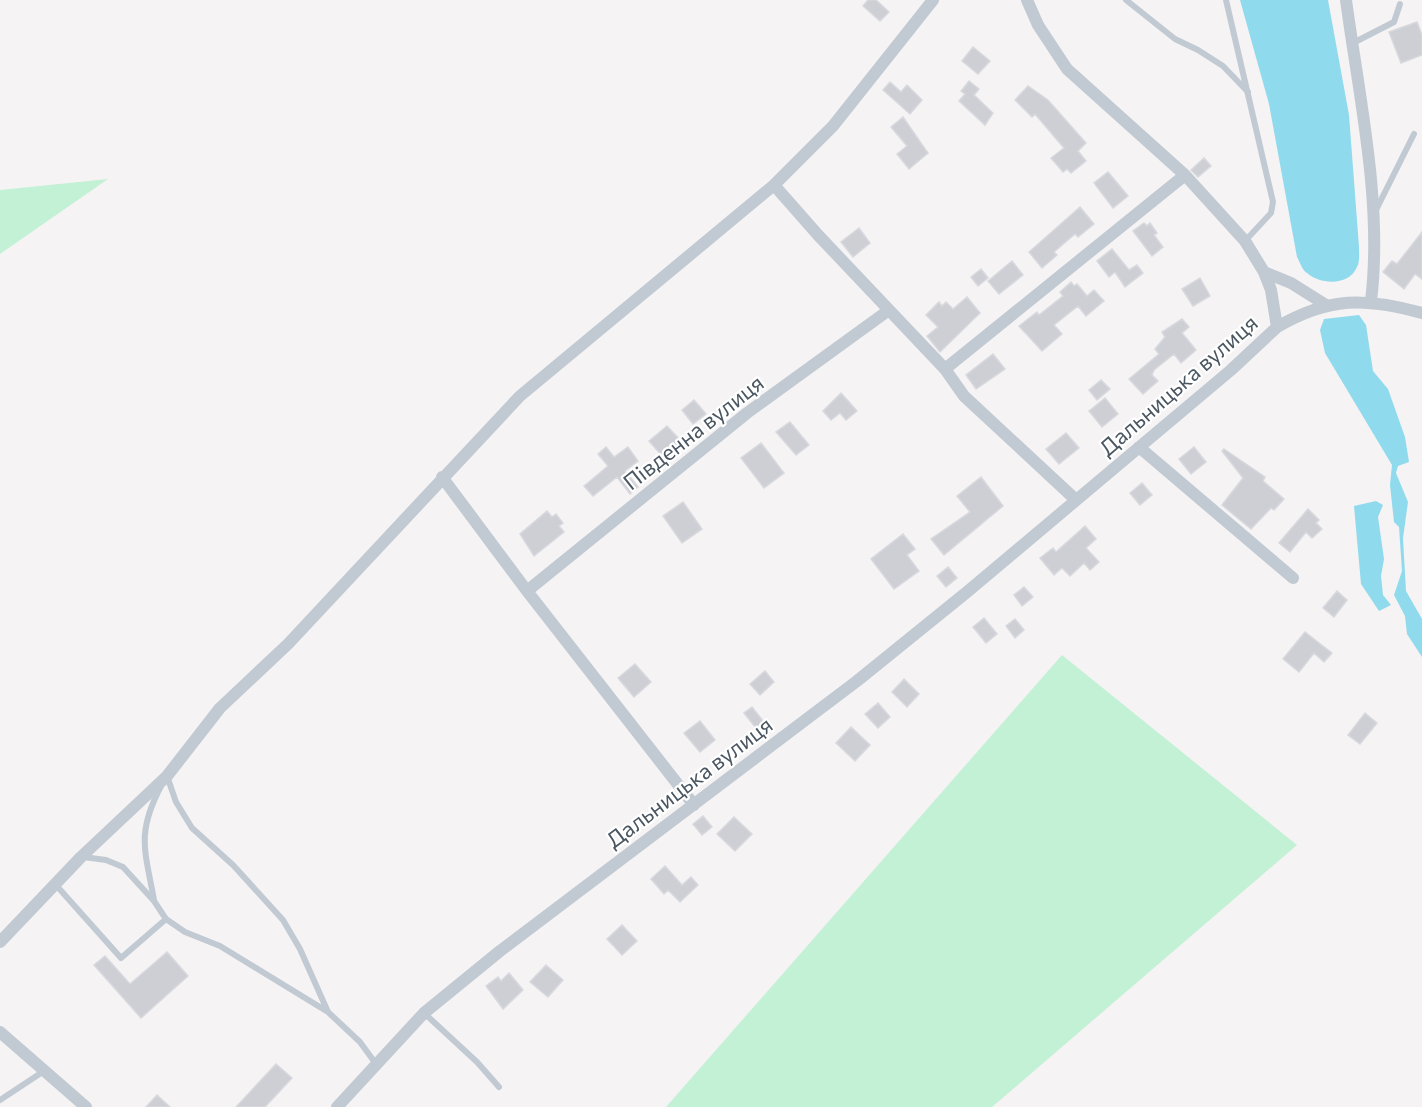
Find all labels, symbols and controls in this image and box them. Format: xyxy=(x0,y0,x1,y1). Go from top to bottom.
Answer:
street label: Дальницька вулиця xyxy=(1093,309,1263,461)
street label: Південна вулиця xyxy=(617,369,769,495)
street label: Дальницька вулиця xyxy=(601,711,777,853)

